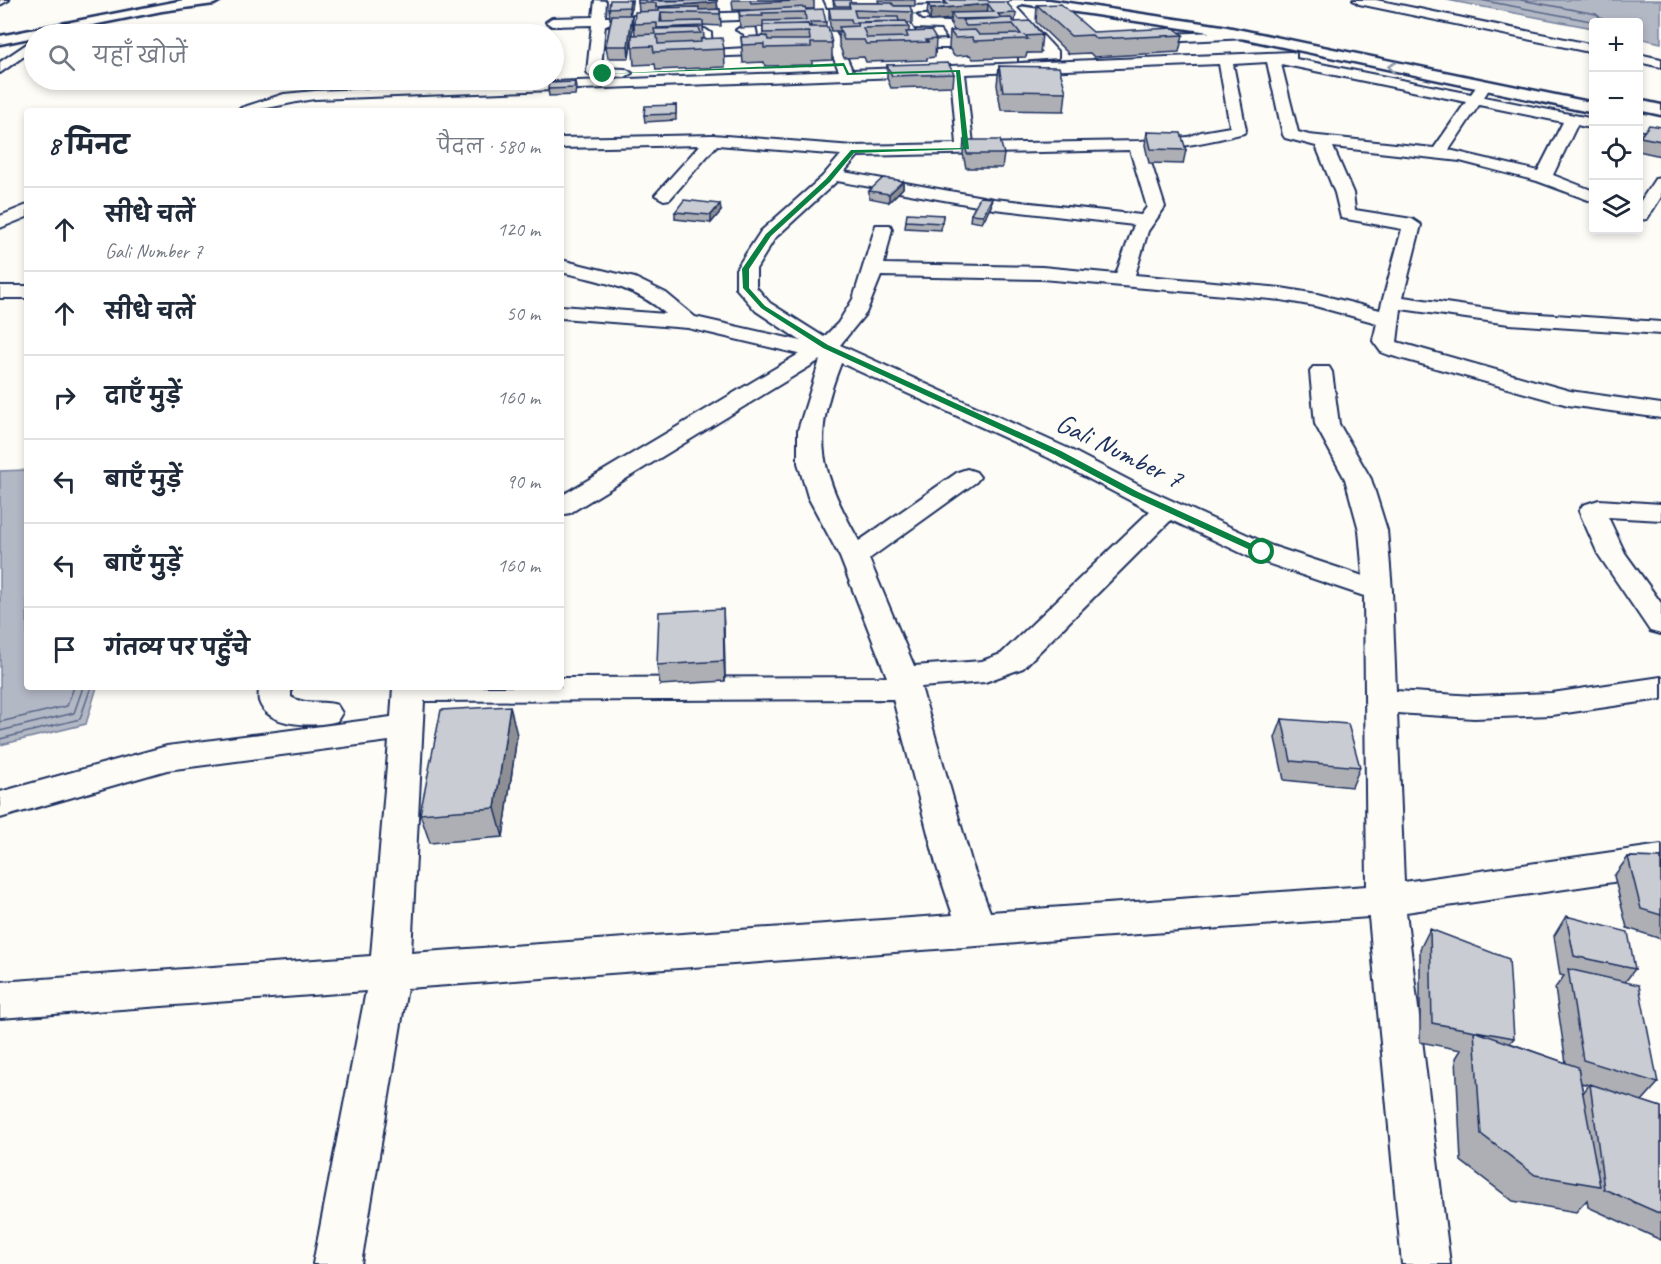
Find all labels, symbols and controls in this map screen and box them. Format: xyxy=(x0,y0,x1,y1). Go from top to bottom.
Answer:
map controls xyxy=(1589,18,1643,234)
button: + xyxy=(1589,18,1643,72)
search box xyxy=(24,24,564,90)
icon: search xyxy=(45,41,78,74)
text: यहाँ खोजें xyxy=(93,42,187,70)
route end xyxy=(589,60,615,86)
one-way arrow xyxy=(1387,62,1397,75)
button: − xyxy=(1589,72,1643,126)
button: locate xyxy=(1589,126,1643,180)
text: 8 मिनट xyxy=(48,129,129,162)
text: पैदल · 580 m xyxy=(437,134,540,159)
button: layers xyxy=(1589,180,1643,234)
text: सीधे चलें xyxy=(105,201,195,229)
icon: ahead xyxy=(48,213,81,246)
text: 120 m xyxy=(497,217,540,242)
text: Gali Number 7 xyxy=(105,239,203,264)
icon: ahead xyxy=(48,297,81,330)
text: सीधे चलें xyxy=(105,298,195,326)
text: 50 m xyxy=(506,301,540,326)
icon: right xyxy=(48,381,81,414)
text: दाएँ मुड़ें xyxy=(105,382,181,410)
text: 160 m xyxy=(497,385,540,410)
street label: Gali Number 7 xyxy=(1051,405,1190,497)
icon: left xyxy=(48,465,81,498)
text: बाएँ मुड़ें xyxy=(105,466,182,494)
text: 90 m xyxy=(506,469,540,494)
route start xyxy=(1248,538,1274,564)
icon: left xyxy=(48,549,81,582)
text: बाएँ मुड़ें xyxy=(105,550,182,578)
text: 160 m xyxy=(497,553,540,578)
icon: arrive xyxy=(48,633,81,666)
text: गंतव्य पर पहुँचे xyxy=(105,634,249,662)

